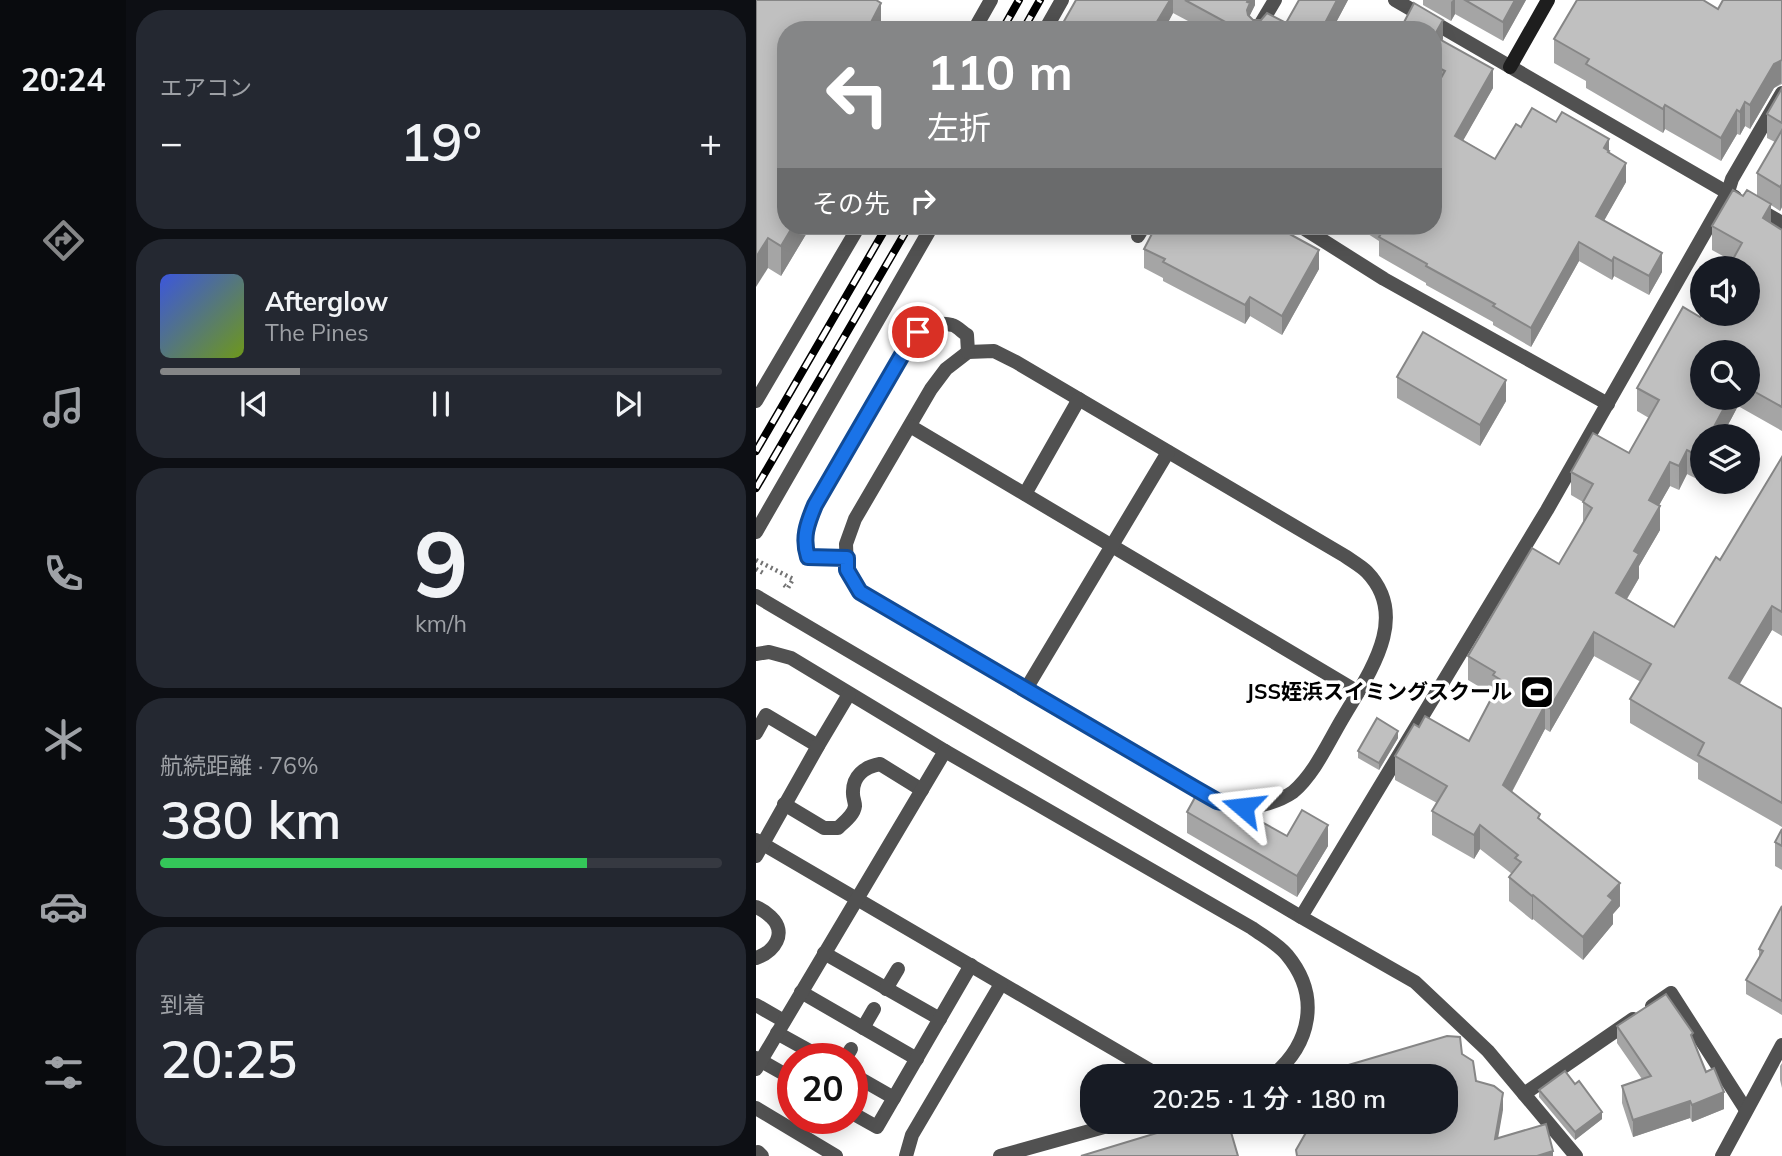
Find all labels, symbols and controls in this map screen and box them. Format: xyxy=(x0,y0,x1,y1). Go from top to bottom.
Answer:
text: 110 m xyxy=(927,41,1073,102)
icon: left xyxy=(812,49,903,140)
text: 20:24 xyxy=(21,59,105,99)
text: エアコン xyxy=(160,73,252,102)
text: 左折 xyxy=(927,107,991,147)
text: 19° xyxy=(400,109,482,174)
text: − xyxy=(160,118,183,166)
text: + xyxy=(699,118,722,166)
icon: right xyxy=(904,182,942,220)
text: その先 xyxy=(812,187,890,220)
icon: directions xyxy=(39,216,88,265)
map controls xyxy=(1690,256,1760,494)
button: sound xyxy=(1690,256,1760,326)
text: Afterglow xyxy=(265,285,388,318)
pin xyxy=(888,302,948,362)
icon: arrive xyxy=(899,313,937,351)
text: The Pines xyxy=(265,318,369,347)
button: search xyxy=(1690,340,1760,410)
icon: music xyxy=(39,383,88,432)
icon: previous xyxy=(235,385,273,423)
icon: pause xyxy=(422,385,460,423)
icon: next xyxy=(609,385,647,423)
button: layers xyxy=(1690,424,1760,494)
text: 9 xyxy=(414,506,468,620)
icon: phone xyxy=(39,549,88,598)
text: km/h xyxy=(415,609,467,638)
sports icon: JSS姪浜スイミングスクール xyxy=(1518,673,1556,711)
place label: JSS姪浜スイミングスクール xyxy=(1246,678,1512,704)
icon: climate xyxy=(39,715,88,764)
text: 航続距離 · 76% xyxy=(160,751,318,780)
position arrow xyxy=(1206,770,1280,844)
text: 380 km xyxy=(160,787,341,852)
icon: car xyxy=(39,882,88,931)
text: 到着 xyxy=(160,990,206,1019)
text: 20:25 xyxy=(160,1026,297,1091)
speed limit sign: 20 xyxy=(777,1043,868,1134)
icon: filters xyxy=(39,1048,88,1097)
text: 20:25 · 1 分 · 180 m xyxy=(1152,1082,1386,1115)

